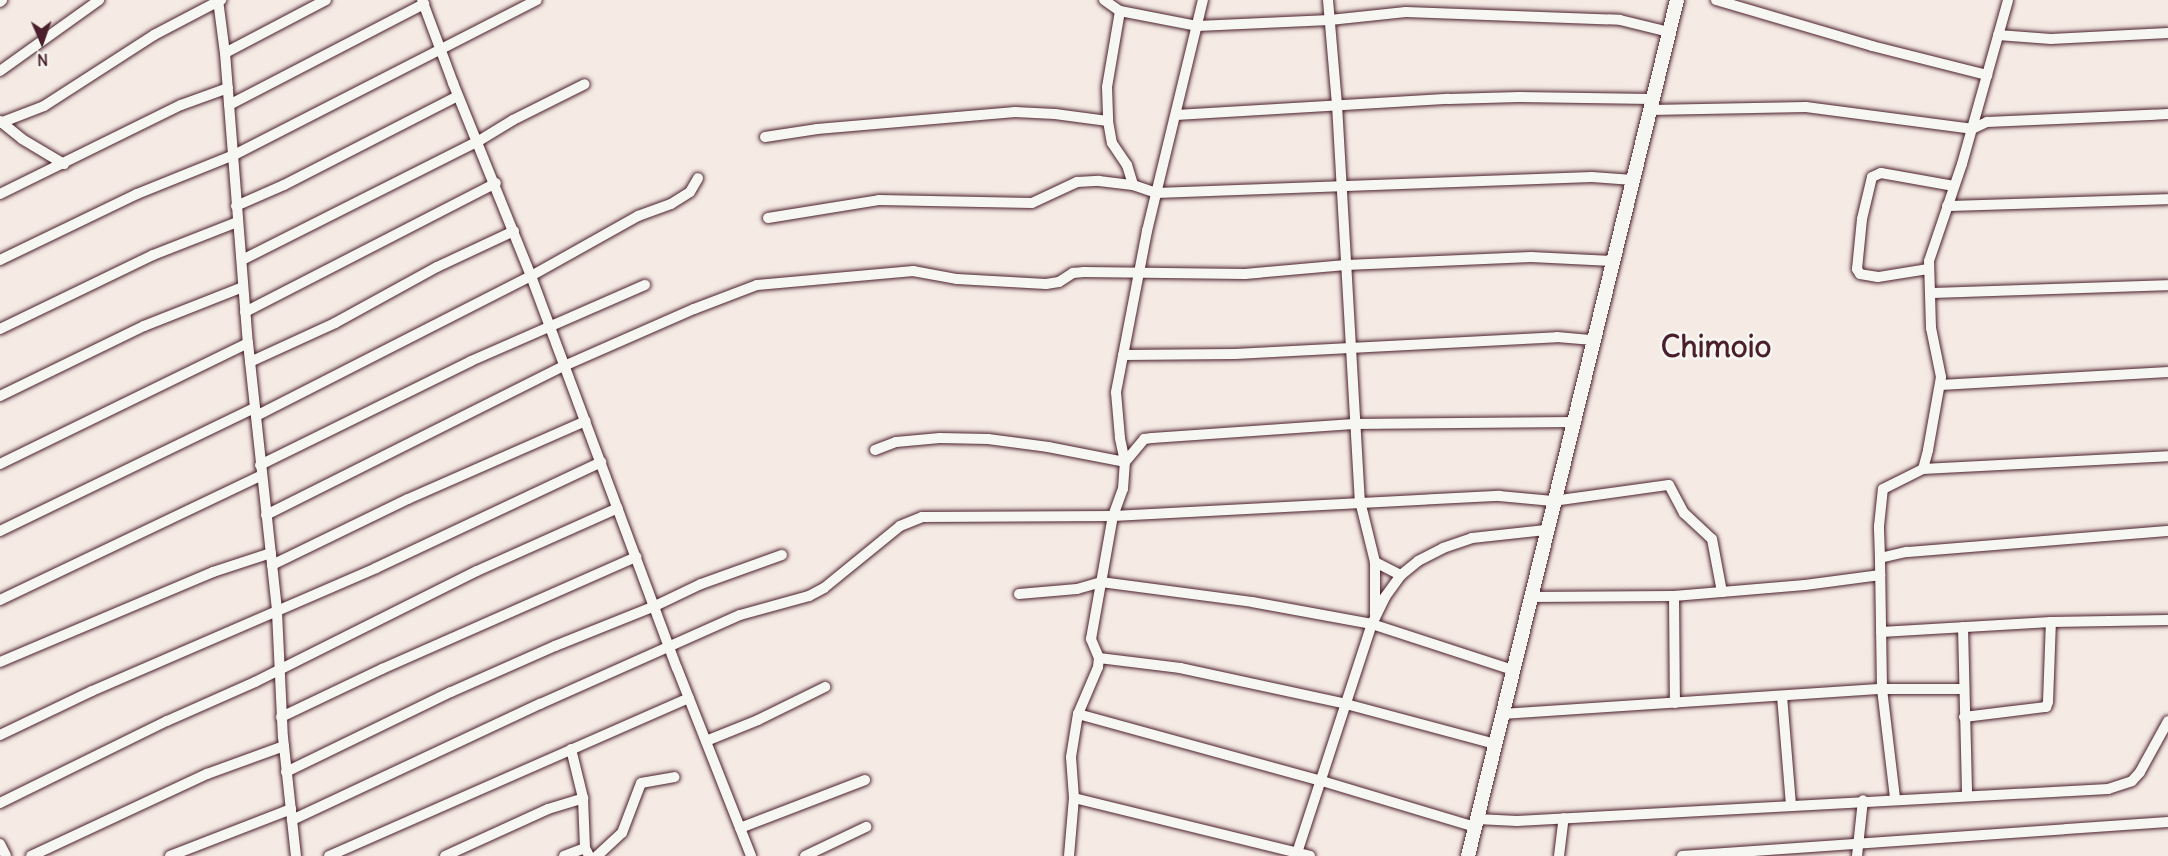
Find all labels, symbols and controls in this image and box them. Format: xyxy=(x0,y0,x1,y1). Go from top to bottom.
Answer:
north arrow xyxy=(12,12,72,72)
text: N xyxy=(37,50,49,70)
district label: Chimoio xyxy=(1661,328,1771,364)

